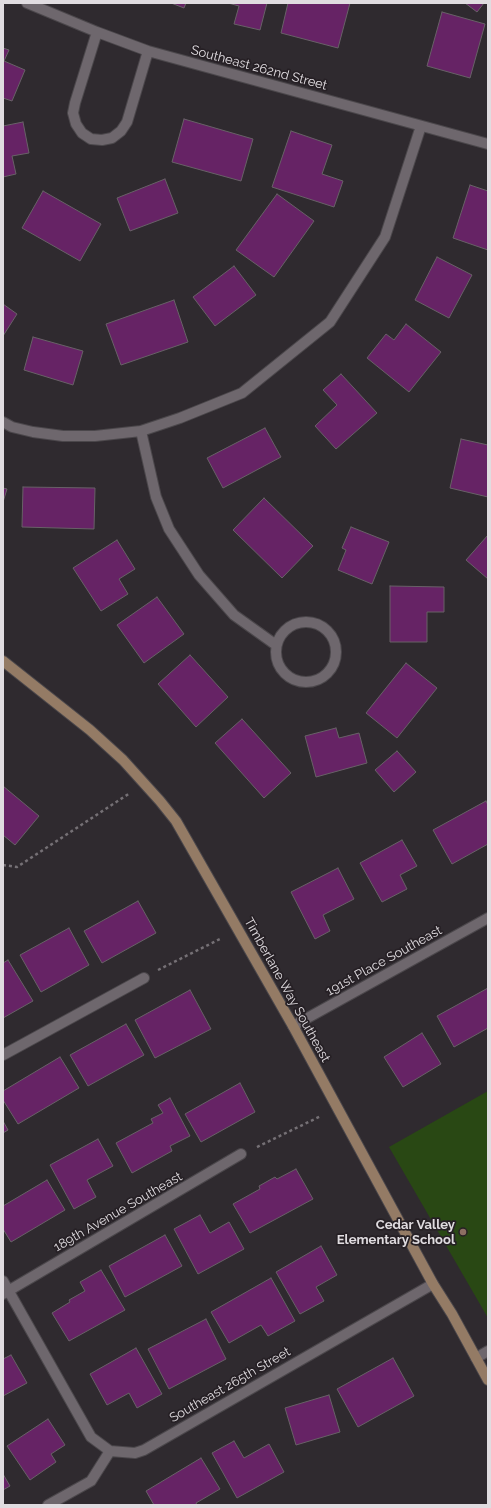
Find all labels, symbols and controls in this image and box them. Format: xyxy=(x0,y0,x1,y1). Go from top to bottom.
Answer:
street label: Southeast 262nd Street xyxy=(189,42,329,94)
street label: Timberlane Way Southeast xyxy=(241,915,333,1065)
street label: 191st Place Southeast xyxy=(323,923,445,999)
street label: 189th Avenue Southeast xyxy=(51,1169,185,1255)
place label: Cedar Valley Elementary School xyxy=(337,1217,455,1248)
marker: Cedar Valley Elementary School xyxy=(458,1227,468,1237)
street label: Southeast 265th Street xyxy=(167,1344,293,1426)

